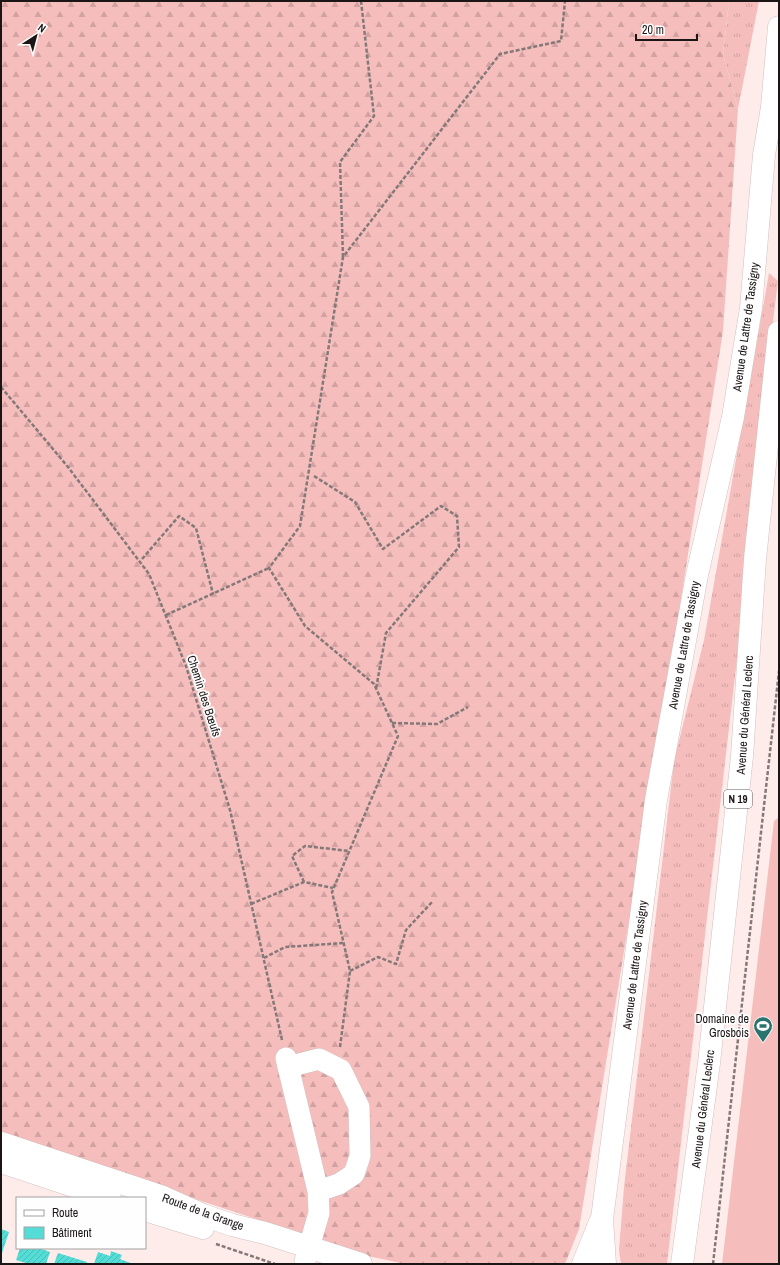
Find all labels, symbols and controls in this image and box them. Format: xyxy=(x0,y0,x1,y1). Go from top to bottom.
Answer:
north arrow xyxy=(16,16,56,56)
scale bar xyxy=(636,16,697,42)
text: N xyxy=(35,20,49,35)
text: 20 m xyxy=(642,22,664,38)
street label: Avenue de Lattre de Tassigny xyxy=(729,261,763,394)
street label: Avenue de Lattre de Tassigny xyxy=(665,579,703,711)
street label: Chemin des Bœufs xyxy=(183,653,225,739)
street label: Avenue du Général Leclerc xyxy=(733,655,757,776)
road number: N 19 xyxy=(724,790,752,808)
street label: Avenue de Lattre de Tassigny xyxy=(619,899,651,1032)
place label: Domaine de Grosbois xyxy=(695,1011,749,1041)
sports icon: Domaine de Grosbois xyxy=(752,1015,774,1043)
street label: Avenue du Général Leclerc xyxy=(688,1049,718,1170)
street label: Route de la Grange xyxy=(160,1190,246,1234)
legend xyxy=(16,1197,146,1249)
text: Route xyxy=(52,1205,78,1221)
text: Bâtiment xyxy=(52,1225,92,1241)

